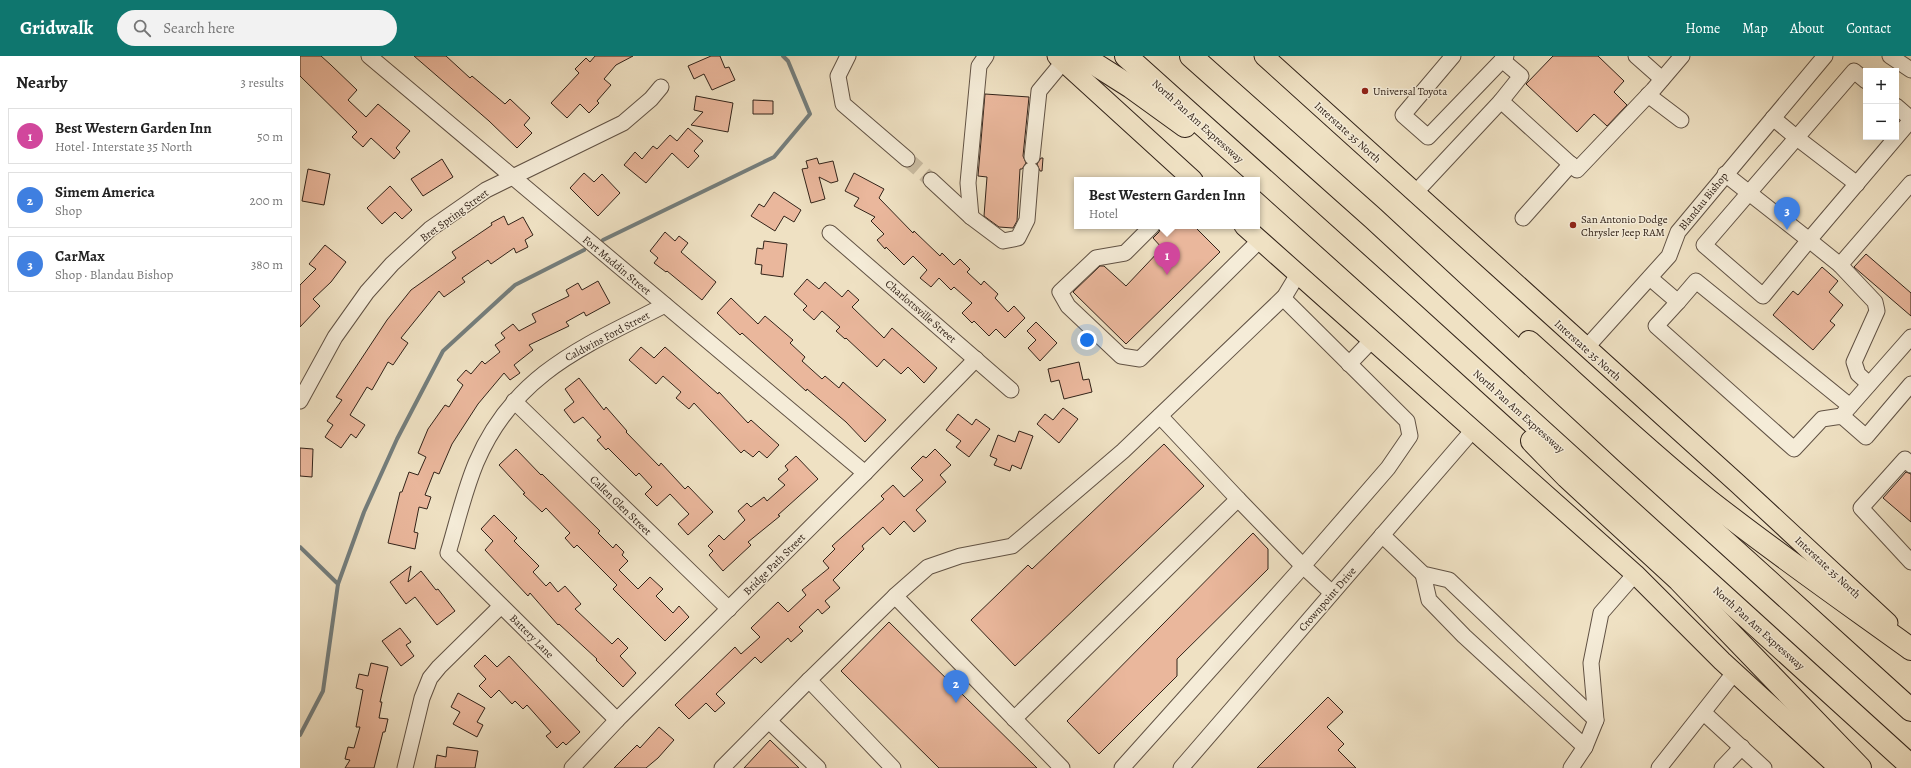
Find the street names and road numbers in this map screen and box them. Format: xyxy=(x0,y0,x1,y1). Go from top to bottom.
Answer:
street label: North Pan Am Expressway xyxy=(1149,76,1247,167)
street label: Interstate 35 North xyxy=(1311,98,1384,166)
street label: Blandau Bishop xyxy=(1675,169,1732,234)
street label: Bret Spring Street xyxy=(417,185,492,245)
street label: Fort Maddin Street xyxy=(579,232,654,299)
street label: Charlottsville Street xyxy=(882,276,960,347)
street label: Caldwins Ford Street xyxy=(562,308,653,365)
street label: Interstate 35 North xyxy=(1551,316,1624,384)
street label: North Pan Am Expressway xyxy=(1470,366,1568,457)
street label: Callen Glen Street xyxy=(586,472,655,539)
street label: Bridge Path Street xyxy=(740,530,809,599)
street label: Interstate 35 North xyxy=(1791,533,1864,602)
street label: Crownpoint Drive xyxy=(1295,564,1360,635)
street label: North Pan Am Expressway xyxy=(1710,583,1808,674)
street label: Battery Lane xyxy=(506,611,557,662)

